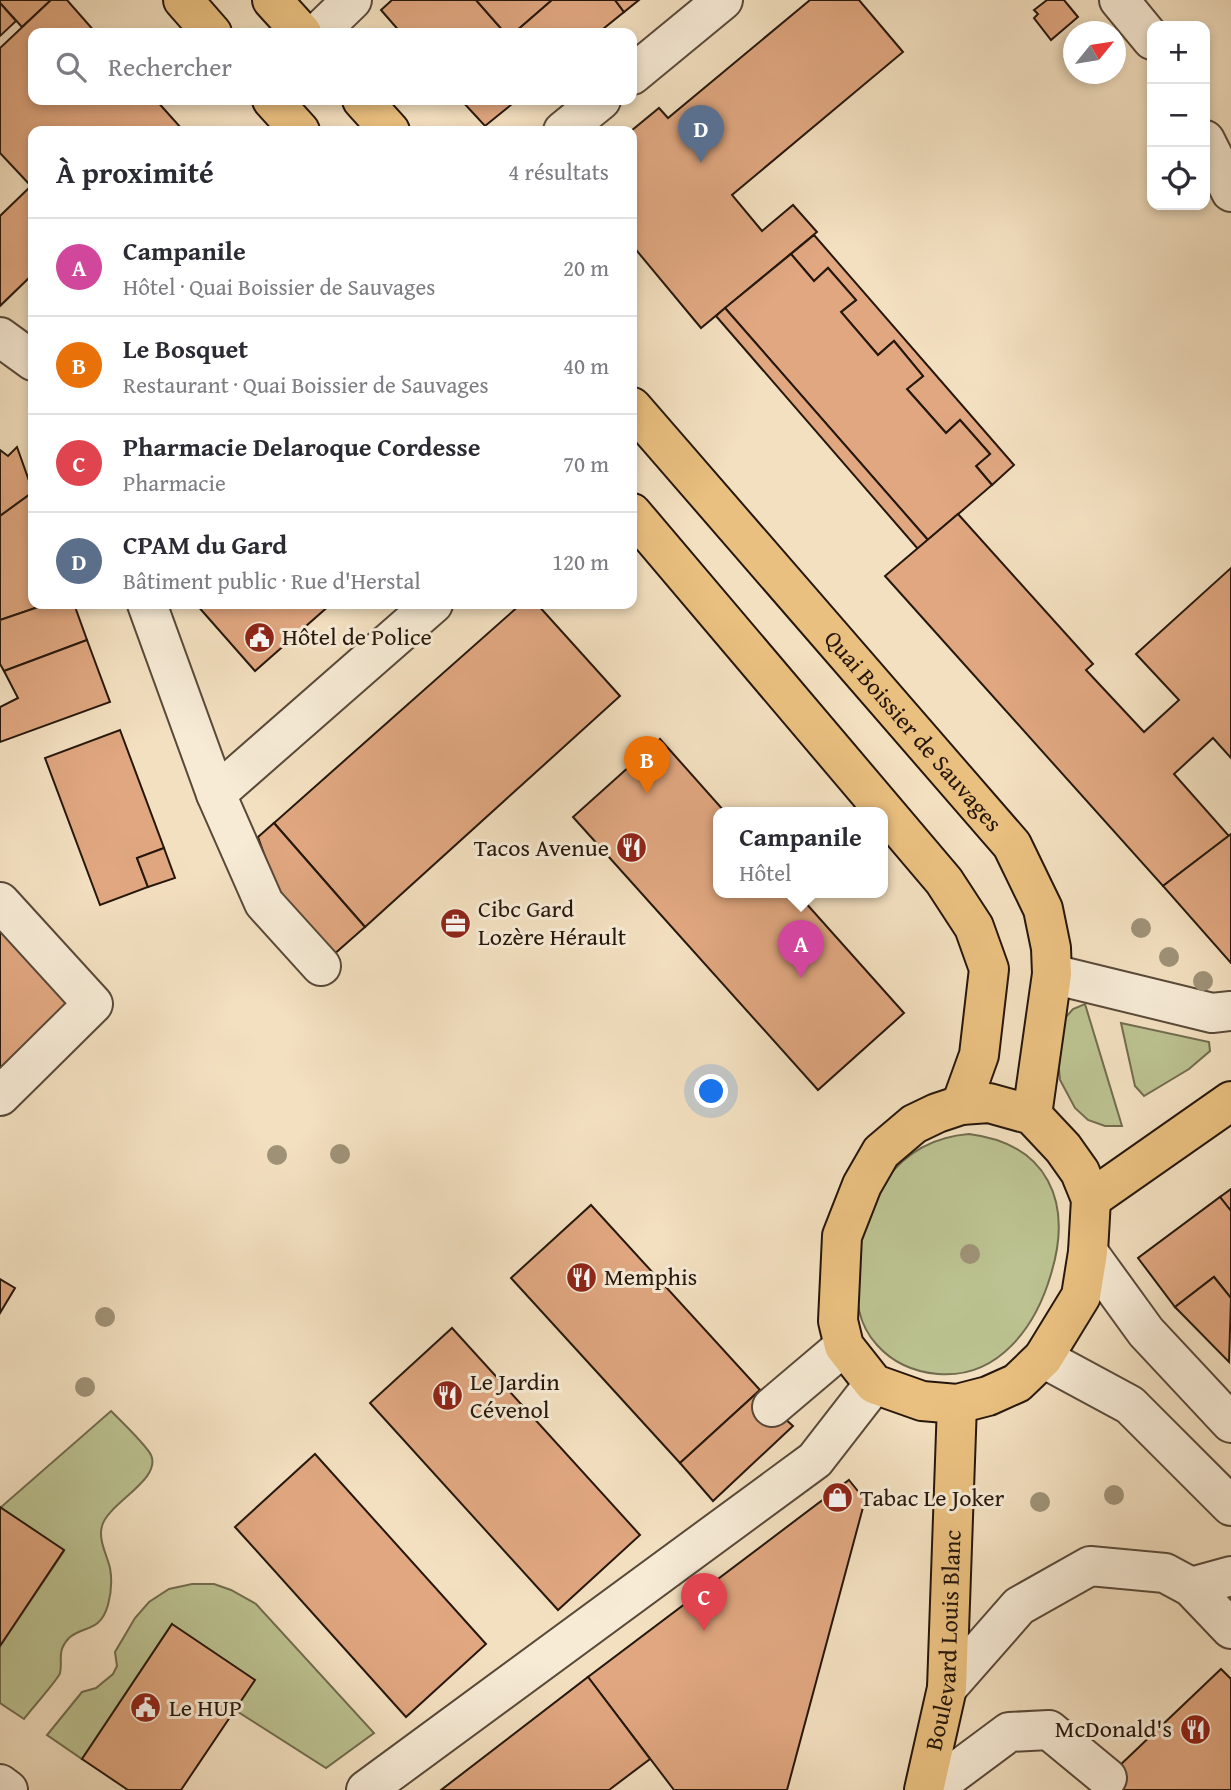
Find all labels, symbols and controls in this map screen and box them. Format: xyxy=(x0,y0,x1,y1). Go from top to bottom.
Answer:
north arrow xyxy=(1063,21,1126,84)
map controls xyxy=(1147,21,1210,210)
button: + xyxy=(1147,21,1210,84)
search box xyxy=(28,28,637,105)
text: Rechercher xyxy=(108,47,232,86)
icon: search xyxy=(52,48,90,86)
button: − xyxy=(1147,84,1210,147)
pin: D xyxy=(678,105,724,163)
button: locate xyxy=(1147,147,1210,210)
text: À proximité xyxy=(56,150,214,194)
text: 4 résultats xyxy=(508,155,609,188)
text: Campanile xyxy=(123,231,246,270)
text: A xyxy=(72,251,86,284)
text: 20 m xyxy=(563,251,609,284)
text: Hôtel · Quai Boissier de Sauvages xyxy=(123,270,435,303)
text: Le Bosquet xyxy=(123,329,248,368)
text: B xyxy=(72,349,86,382)
text: 40 m xyxy=(563,349,609,382)
text: Restaurant · Quai Boissier de Sauvages xyxy=(123,368,489,401)
text: Pharmacie Delaroque Cordesse xyxy=(123,427,480,466)
text: C xyxy=(72,447,86,480)
text: 70 m xyxy=(563,447,609,480)
text: Pharmacie xyxy=(123,466,226,499)
text: CPAM du Gard xyxy=(123,525,287,564)
text: D xyxy=(72,545,86,578)
text: 120 m xyxy=(552,545,609,578)
text: Bâtiment public · Rue d'Herstal xyxy=(123,564,421,597)
place label: Hôtel de Police xyxy=(282,619,432,654)
public building icon: Hôtel de Police xyxy=(242,620,276,654)
street label: Quai Boissier de Sauvages xyxy=(816,622,1011,839)
pin: B xyxy=(624,736,670,794)
popup xyxy=(713,807,888,898)
text: Campanile xyxy=(739,817,862,856)
place label: Tacos Avenue xyxy=(474,830,609,865)
restaurant icon: Tacos Avenue xyxy=(615,831,649,865)
text: Hôtel xyxy=(739,856,792,889)
place label: Cibc Gard Lozère Hérault xyxy=(478,891,627,954)
office icon: Cibc Gard Lozère Hérault xyxy=(438,906,472,940)
pin: A xyxy=(778,920,824,978)
your location xyxy=(694,1074,728,1108)
place label: Memphis xyxy=(604,1259,697,1294)
restaurant icon: Memphis xyxy=(564,1260,598,1294)
place label: Le Jardin Cévenol xyxy=(470,1364,560,1427)
restaurant icon: Le Jardin Cévenol xyxy=(430,1379,464,1413)
place label: Tabac Le Joker xyxy=(860,1480,1005,1515)
shop icon: Tabac Le Joker xyxy=(820,1481,854,1515)
street label: Boulevard Louis Blanc xyxy=(915,1529,970,1754)
pin: C xyxy=(681,1573,727,1631)
place label: Le HUP xyxy=(169,1690,242,1725)
public building icon: Le HUP xyxy=(129,1691,163,1725)
place label: McDonald's xyxy=(1055,1711,1172,1746)
restaurant icon: McDonald's xyxy=(1178,1712,1212,1746)

